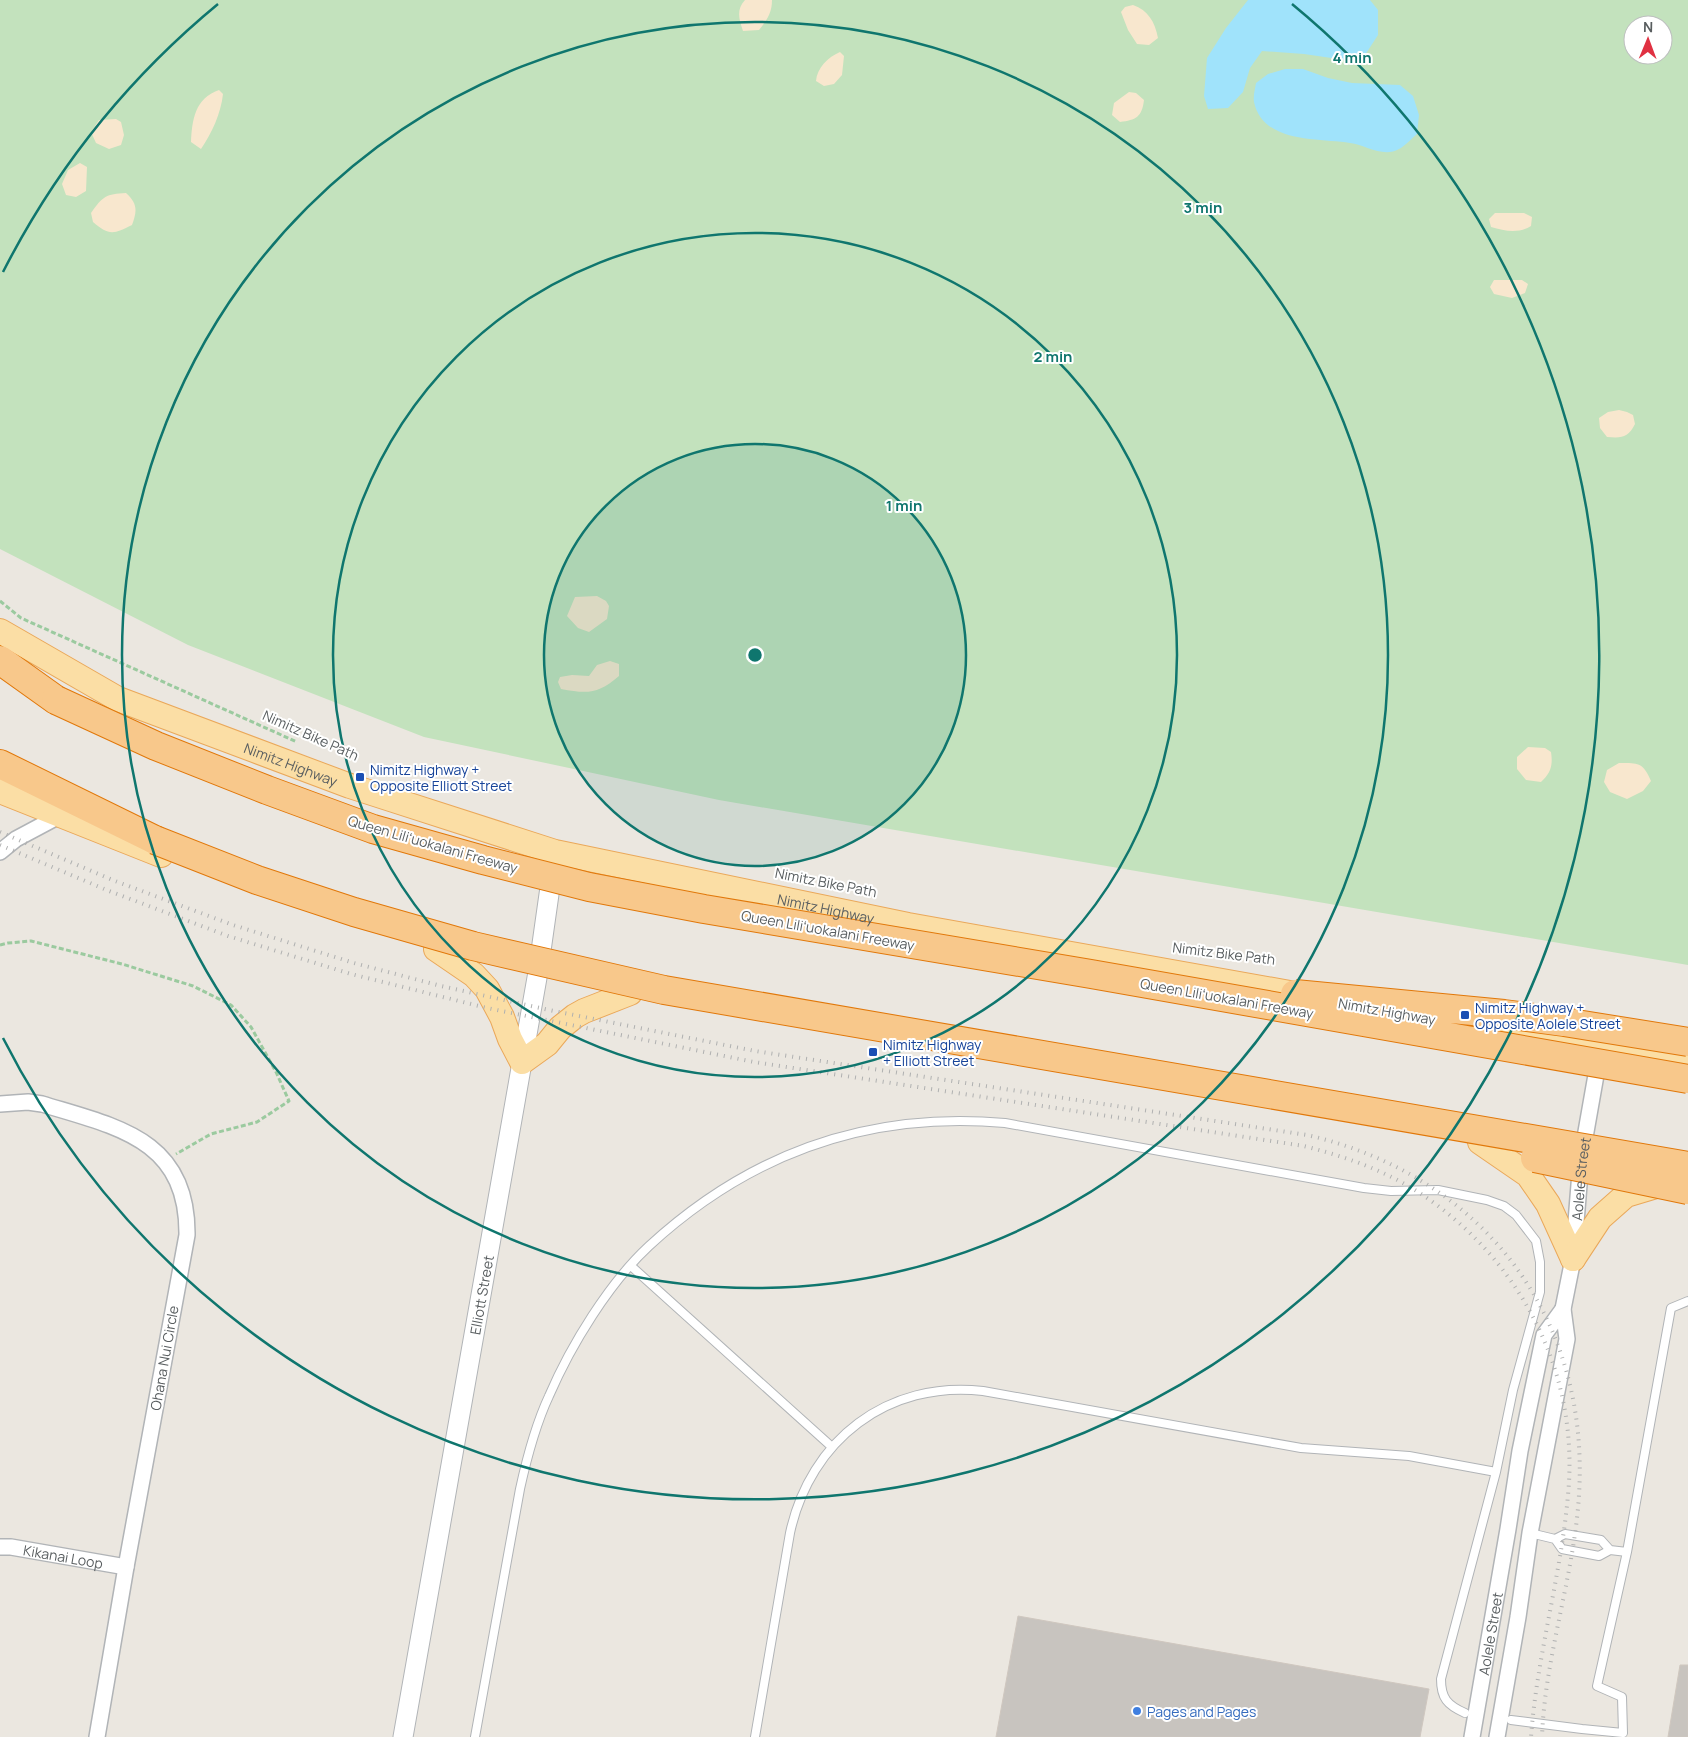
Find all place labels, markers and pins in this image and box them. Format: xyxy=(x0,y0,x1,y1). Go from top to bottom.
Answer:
centre of rings xyxy=(746,646,764,664)
place label: Nimitz Highway + Opposite Elliott Street xyxy=(370,760,513,795)
marker: Nimitz Highway + Opposite Elliott Street xyxy=(354,771,366,783)
place label: Nimitz Highway + Opposite Aolele Street xyxy=(1475,998,1621,1033)
marker: Nimitz Highway + Opposite Aolele Street xyxy=(1459,1009,1471,1021)
place label: Nimitz Highway + Elliott Street xyxy=(883,1035,982,1070)
marker: Nimitz Highway + Elliott Street xyxy=(867,1046,879,1058)
place label: Pages and Pages xyxy=(1147,1702,1256,1721)
marker: Pages and Pages xyxy=(1131,1705,1143,1717)

